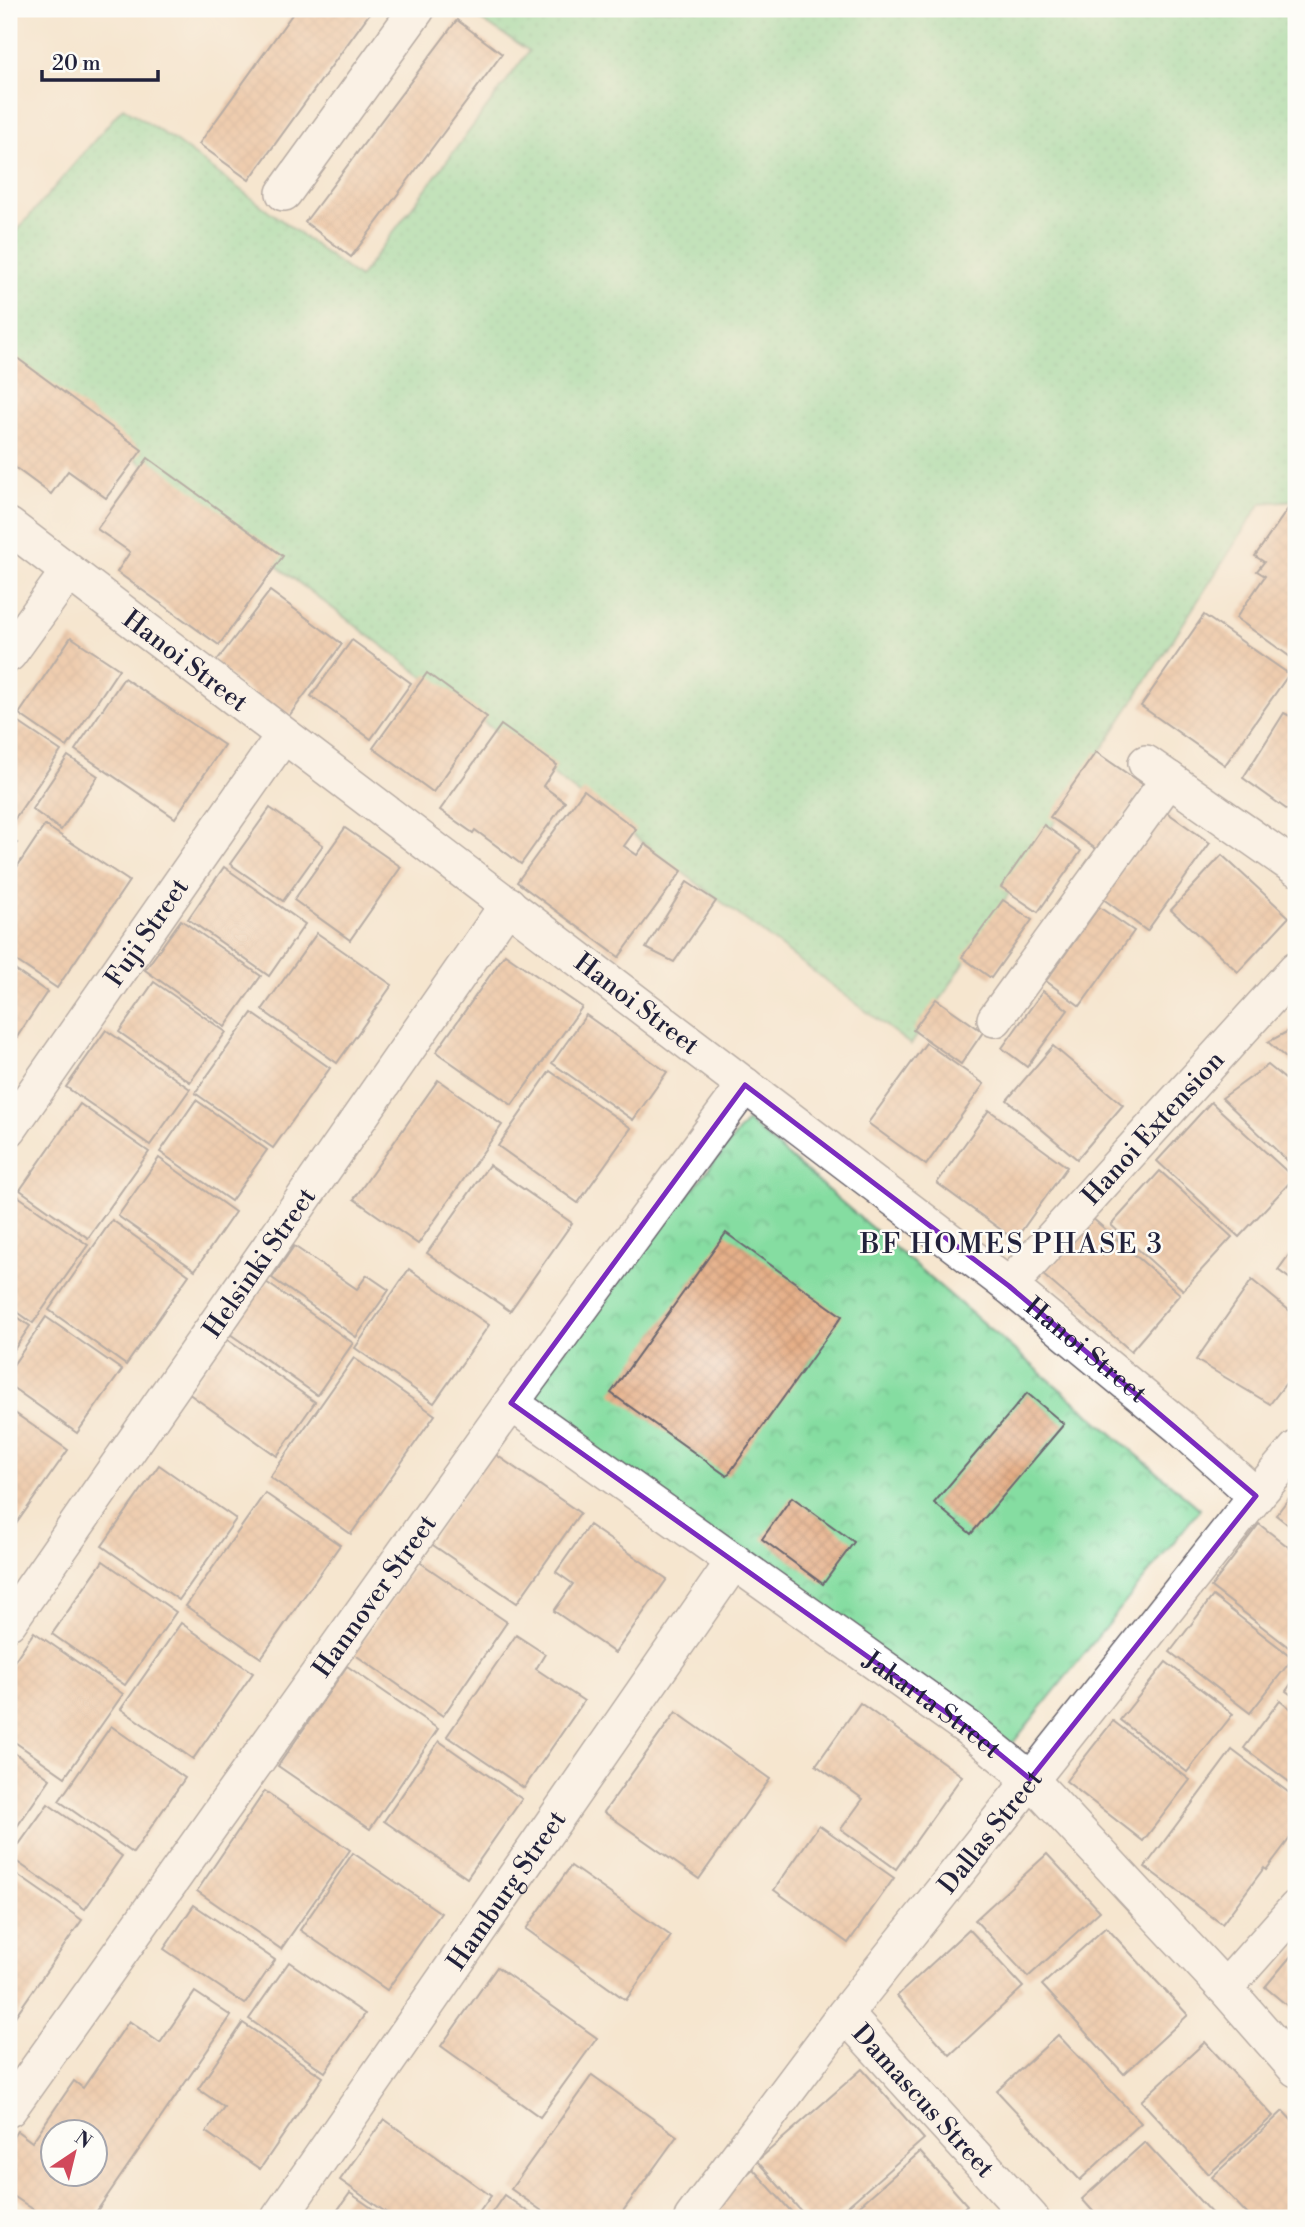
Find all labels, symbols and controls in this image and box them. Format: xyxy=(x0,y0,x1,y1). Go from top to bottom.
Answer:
scale bar xyxy=(42,38,158,82)
text: 20 m xyxy=(52,51,101,77)
street label: Hanoi Street xyxy=(116,603,254,719)
street label: Fuji Street xyxy=(98,872,196,993)
street label: Hanoi Street xyxy=(568,946,705,1062)
street label: Hanoi Extension xyxy=(1075,1044,1231,1212)
street label: Helsinki Street xyxy=(197,1182,323,1344)
district label: BF HOMES PHASE 3 xyxy=(859,1227,1164,1262)
street label: Hanoi Street xyxy=(1018,1291,1153,1410)
street label: Hannover Street xyxy=(306,1509,444,1684)
street label: Jakarta Street xyxy=(856,1643,1007,1766)
street label: Dallas Street xyxy=(932,1764,1050,1901)
street label: Hamburg Street xyxy=(441,1805,573,1977)
street label: Damascus Street xyxy=(845,2018,1001,2184)
north arrow xyxy=(38,2118,108,2188)
text: N xyxy=(70,2126,96,2154)

